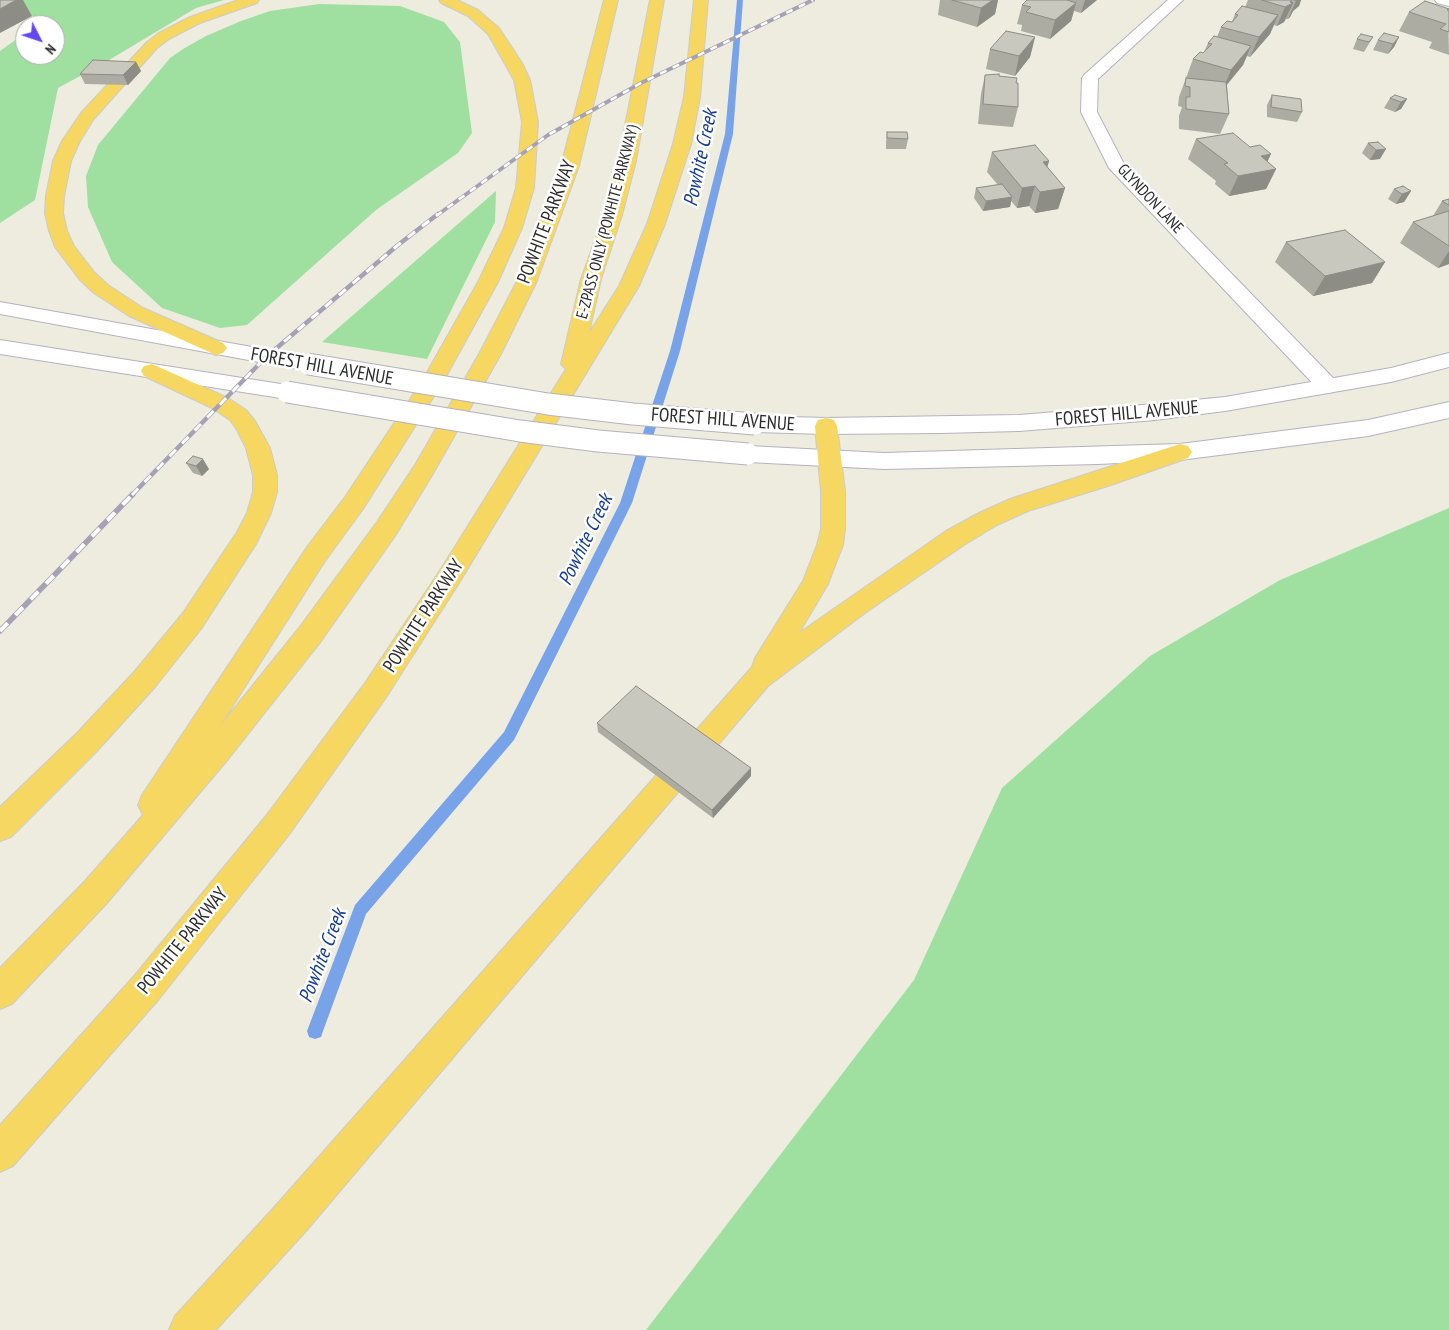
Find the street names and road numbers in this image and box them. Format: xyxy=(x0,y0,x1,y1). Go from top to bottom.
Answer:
street label: E-ZPASS ONLY (POWHITE PARKWAY) xyxy=(573,123,643,321)
street label: POWHITE PARKWAY xyxy=(513,157,581,287)
street label: GLYNDON LANE xyxy=(1113,160,1187,238)
street label: FOREST HILL AVENUE xyxy=(249,343,395,391)
street label: FOREST HILL AVENUE xyxy=(1054,396,1200,432)
street label: FOREST HILL AVENUE xyxy=(650,404,796,436)
street label: POWHITE PARKWAY xyxy=(379,555,469,677)
street label: POWHITE PARKWAY xyxy=(133,883,233,999)

